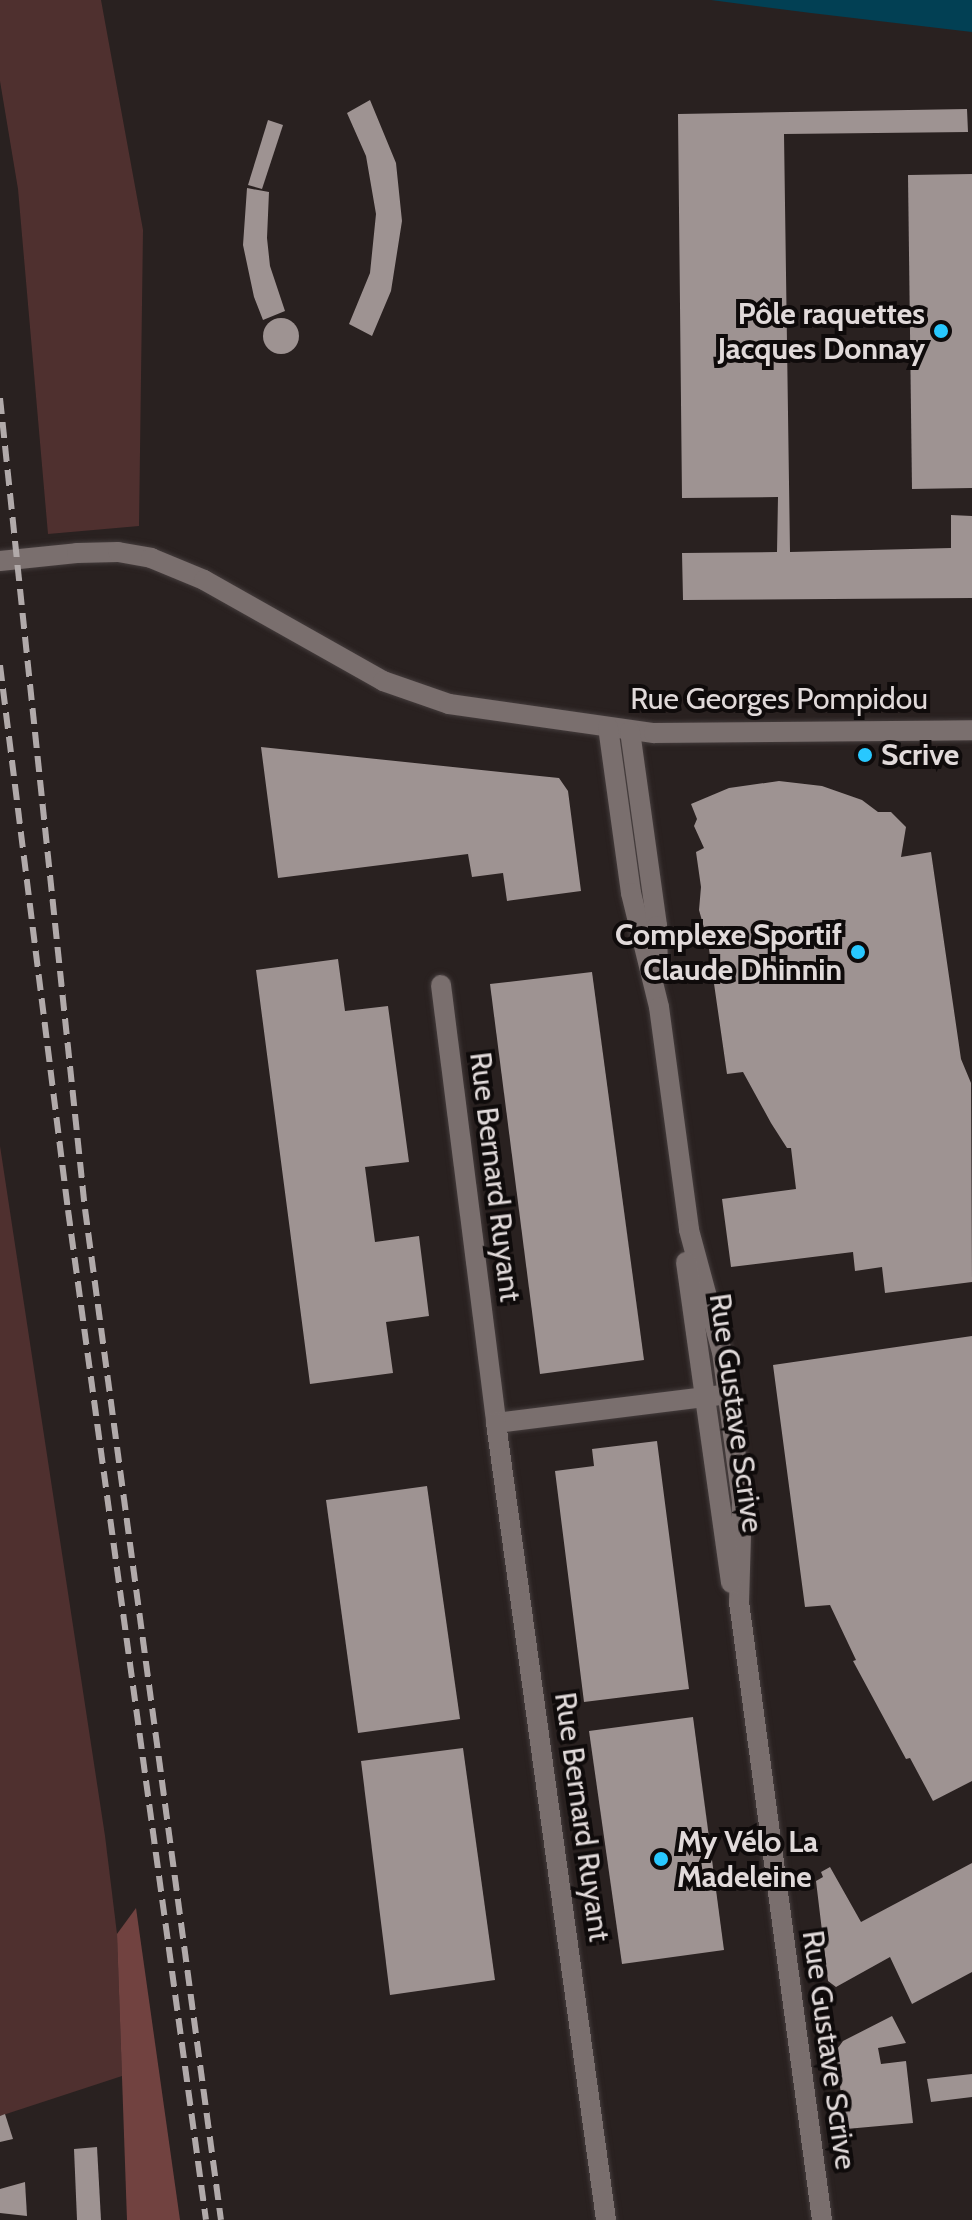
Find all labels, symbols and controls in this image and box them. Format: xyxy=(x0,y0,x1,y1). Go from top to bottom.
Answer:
place label: Pôle raquettes Jacques Donnay xyxy=(718,296,925,366)
marker: Pôle raquettes Jacques Donnay xyxy=(932,322,950,340)
street label: Rue Georges Pompidou xyxy=(630,681,928,717)
place label: Scrive xyxy=(881,737,959,773)
marker: Scrive xyxy=(856,746,874,764)
place label: Complexe Sportif Claude Dhinnin xyxy=(615,917,842,988)
marker: Complexe Sportif Claude Dhinnin xyxy=(849,943,867,961)
street label: Rue Bernard Ruyant xyxy=(462,1050,528,1304)
street label: Rue Gustave Scrive xyxy=(701,1291,771,1535)
street label: Rue Bernard Ruyant xyxy=(547,1690,617,1944)
place label: My Vélo La Madeleine xyxy=(677,1824,818,1894)
marker: My Vélo La Madeleine xyxy=(652,1850,670,1868)
street label: Rue Gustave Scrive xyxy=(794,1928,864,2172)

